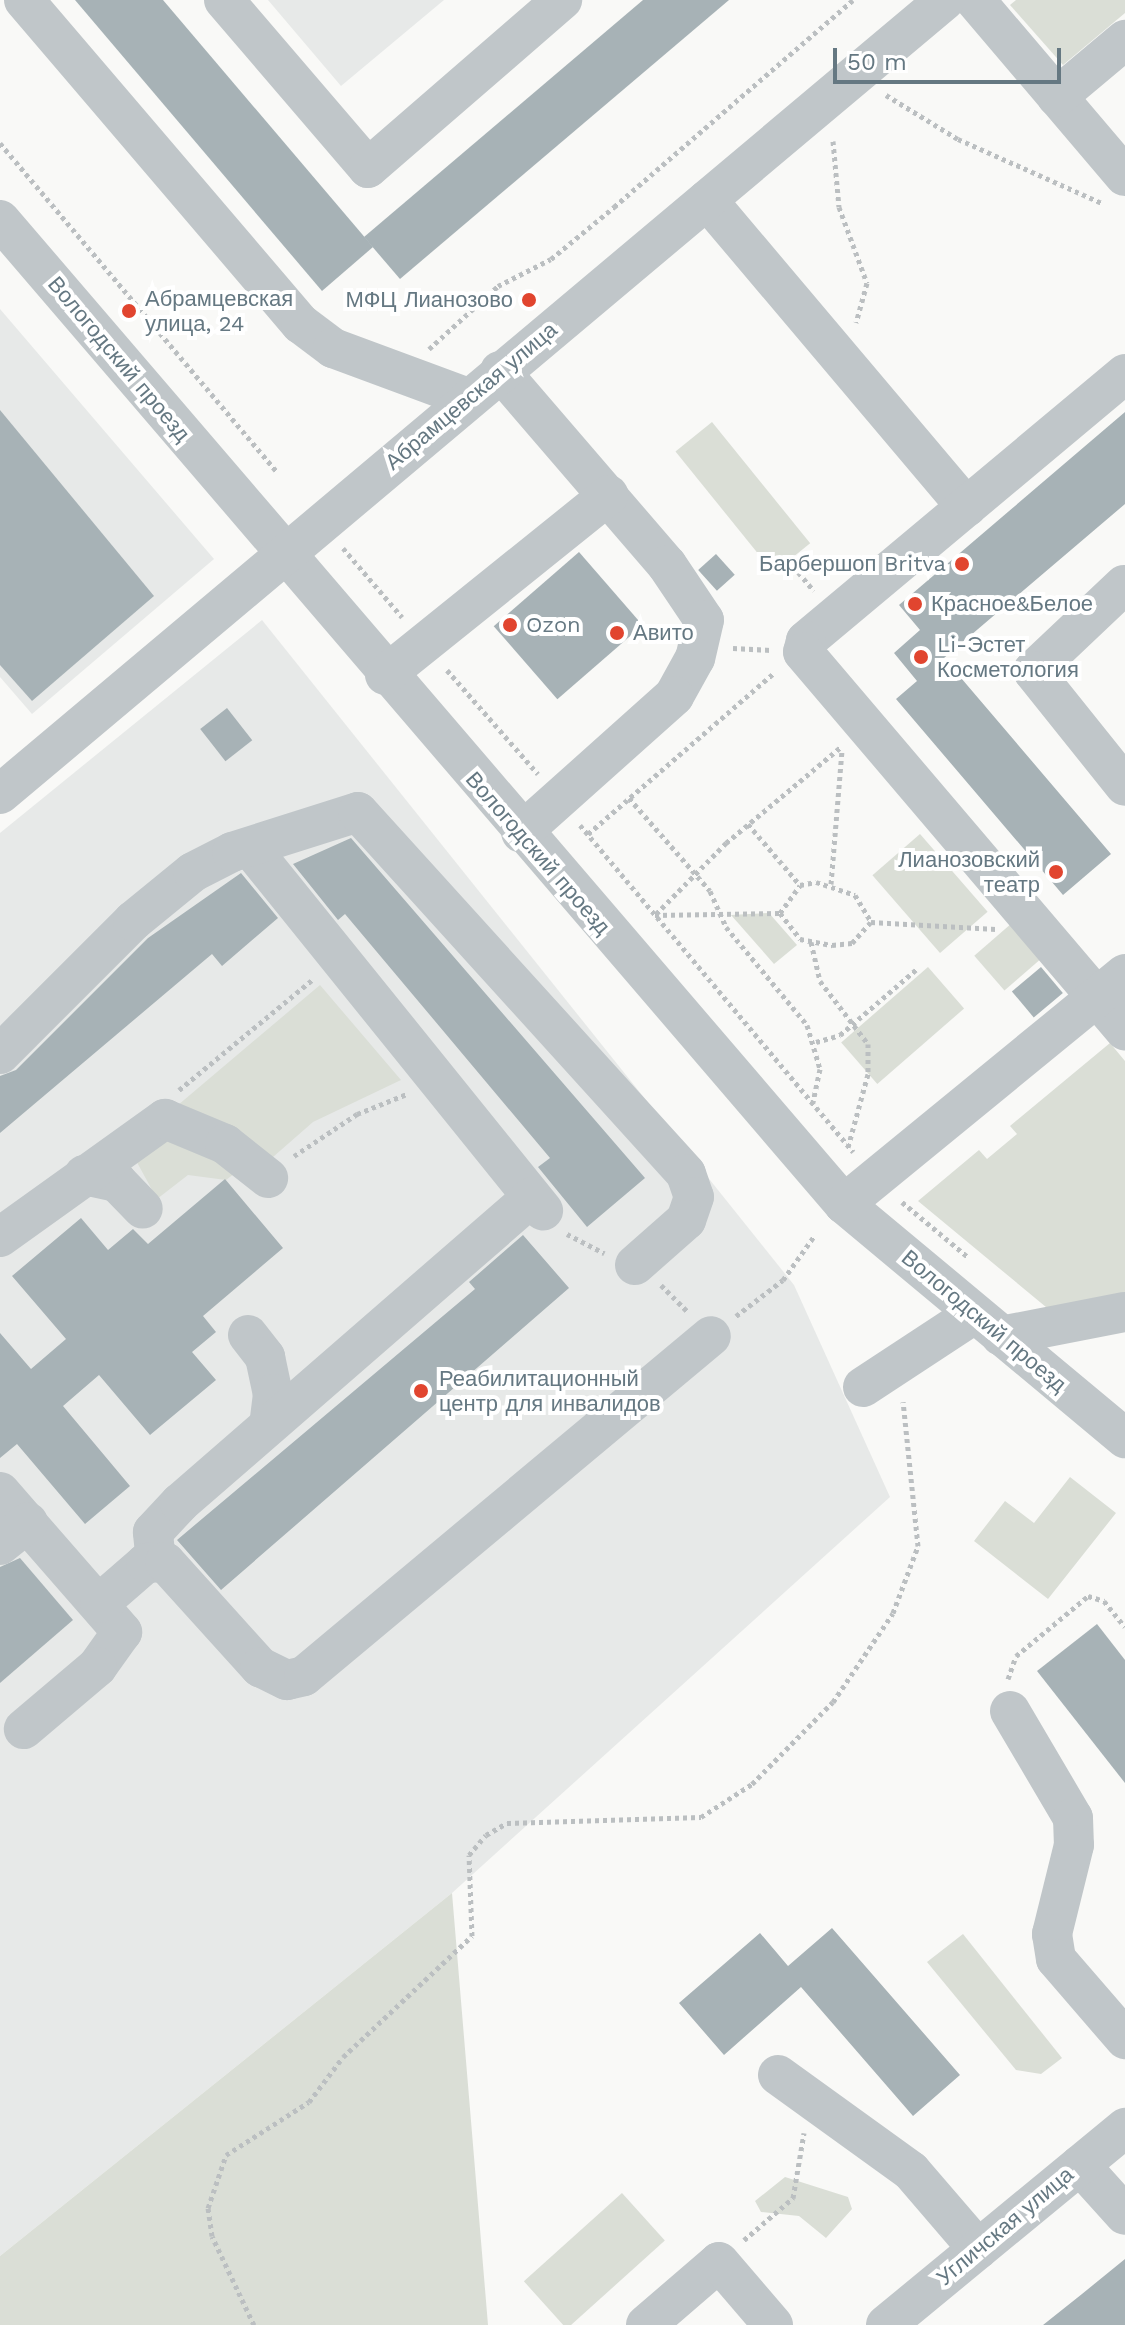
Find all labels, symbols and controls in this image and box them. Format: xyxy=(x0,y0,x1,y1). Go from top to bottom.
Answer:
scale bar xyxy=(837,32,1065,82)
text: 50 m xyxy=(847,48,907,76)
street label: Вологодский проезд xyxy=(42,271,196,447)
place label: Абрамцевская улица, 24 xyxy=(145,285,293,336)
place label: МФЦ Лианозово xyxy=(346,287,513,313)
marker: МФЦ Лианозово xyxy=(520,291,538,309)
marker: Абрамцевская улица, 24 xyxy=(120,302,138,320)
street label: Абрамцевская улица xyxy=(380,316,562,476)
place label: Барбершоп Britva xyxy=(759,551,946,577)
marker: Барбершоп Britva xyxy=(953,555,971,573)
place label: Красное&Белое xyxy=(931,591,1093,617)
marker: Красное&Белое xyxy=(906,595,924,613)
place label: Ozon xyxy=(526,612,581,638)
marker: Ozon xyxy=(501,616,519,634)
place label: Авито xyxy=(633,620,694,646)
marker: Авито xyxy=(608,624,626,642)
place label: Li-Эстет Косметология xyxy=(937,631,1079,682)
marker: Li-Эстет Косметология xyxy=(912,648,930,666)
street label: Вологодский проезд xyxy=(460,766,616,940)
place label: Лианозовский театр xyxy=(898,846,1040,898)
marker: Лианозовский театр xyxy=(1047,863,1065,881)
street label: Вологодский проезд xyxy=(896,1244,1072,1398)
place label: Реабилитационный центр для инвалидов xyxy=(439,1365,661,1416)
marker: Реабилитационный центр для инвалидов xyxy=(410,1380,432,1402)
street label: Угличская улица xyxy=(931,2161,1079,2291)

